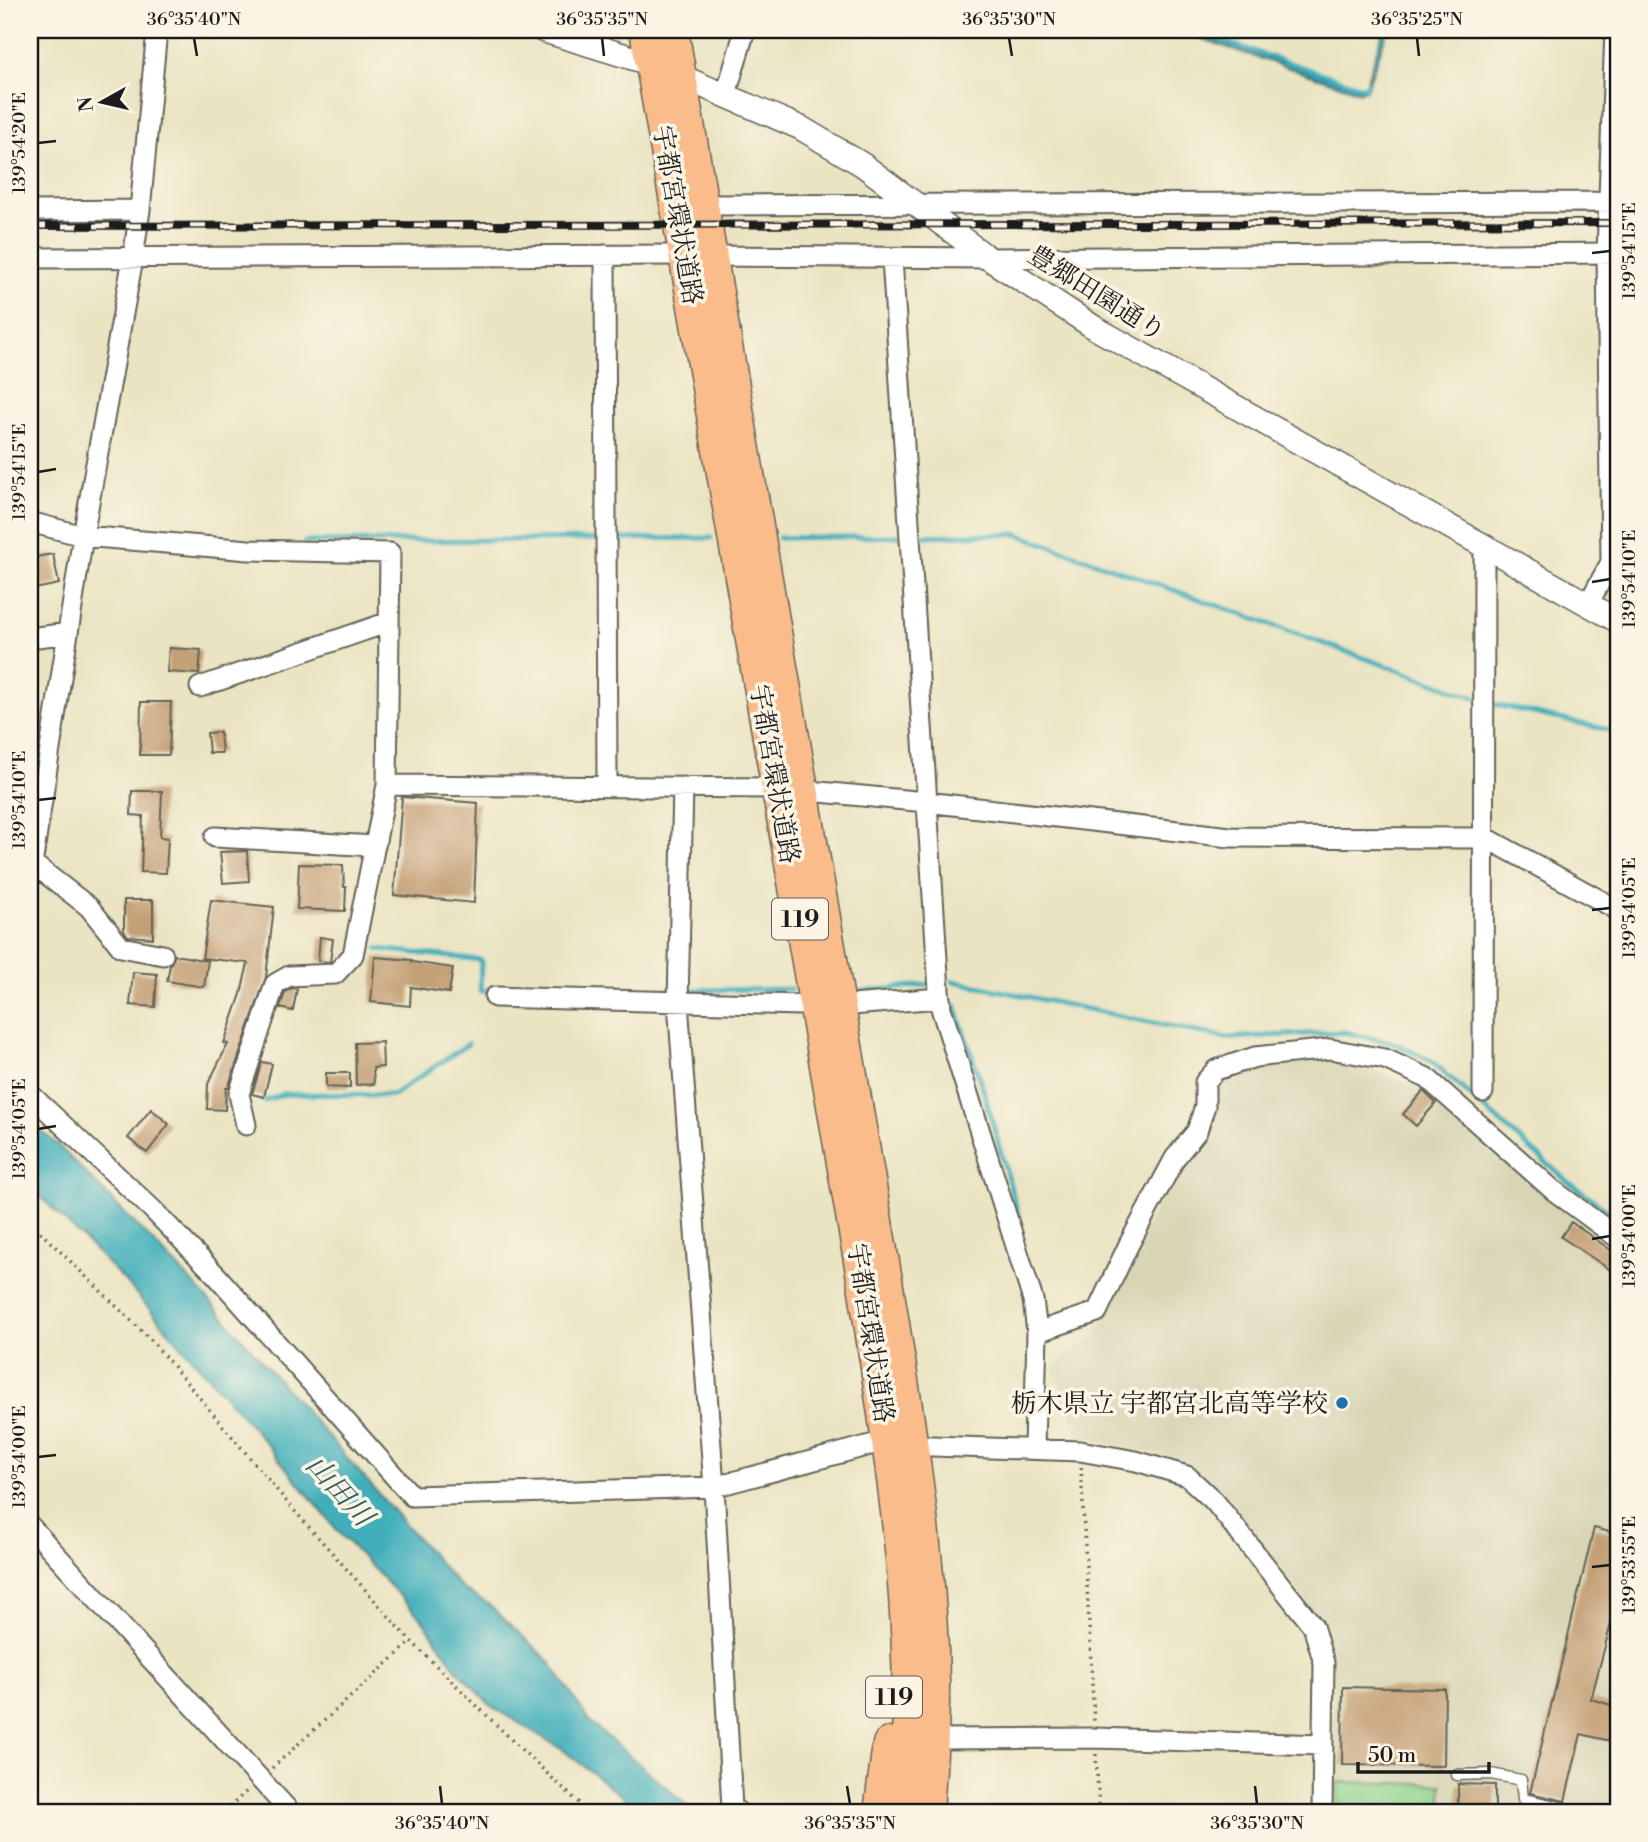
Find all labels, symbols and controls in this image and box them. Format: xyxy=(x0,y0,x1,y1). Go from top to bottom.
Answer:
text: 36°35'40"N xyxy=(147,8,242,31)
text: 36°35'35"N xyxy=(556,8,648,31)
text: 36°35'30"N xyxy=(962,8,1056,31)
text: 36°35'25"N xyxy=(1371,8,1464,31)
north arrow xyxy=(66,66,136,136)
text: 139°54'20"E xyxy=(8,92,31,194)
text: N xyxy=(73,95,99,113)
street label: 宇都宮環状道路 xyxy=(645,123,709,308)
text: 139°54'15"E xyxy=(1618,202,1641,300)
street label: 豊郷田園通り xyxy=(1022,239,1171,349)
text: 139°54'15"E xyxy=(8,423,31,521)
text: 139°54'10"E xyxy=(1618,530,1641,628)
street label: 宇都宮環状道路 xyxy=(742,682,806,867)
text: 139°54'10"E xyxy=(8,751,31,849)
text: 139°54'05"E xyxy=(1618,857,1641,959)
road number: 119 xyxy=(772,898,828,939)
text: 139°54'05"E xyxy=(8,1078,31,1180)
text: 139°54'00"E xyxy=(1618,1184,1641,1288)
street label: 宇都宮環状道路 xyxy=(840,1241,900,1426)
place label: 栃木県立 宇都宮北高等学校 xyxy=(1011,1388,1328,1420)
marker: 栃木県立 宇都宮北高等学校 xyxy=(1334,1395,1350,1411)
text: 139°54'00"E xyxy=(8,1405,31,1509)
water label: 山田川 xyxy=(298,1448,382,1536)
text: 139°53'55"E xyxy=(1618,1516,1641,1614)
road number: 119 xyxy=(866,1676,922,1717)
scale bar xyxy=(1358,1730,1489,1774)
text: 50 m xyxy=(1368,1743,1416,1769)
text: 36°35'40"N xyxy=(395,1812,490,1835)
text: 36°35'35"N xyxy=(804,1812,896,1835)
text: 36°35'30"N xyxy=(1210,1812,1304,1835)

